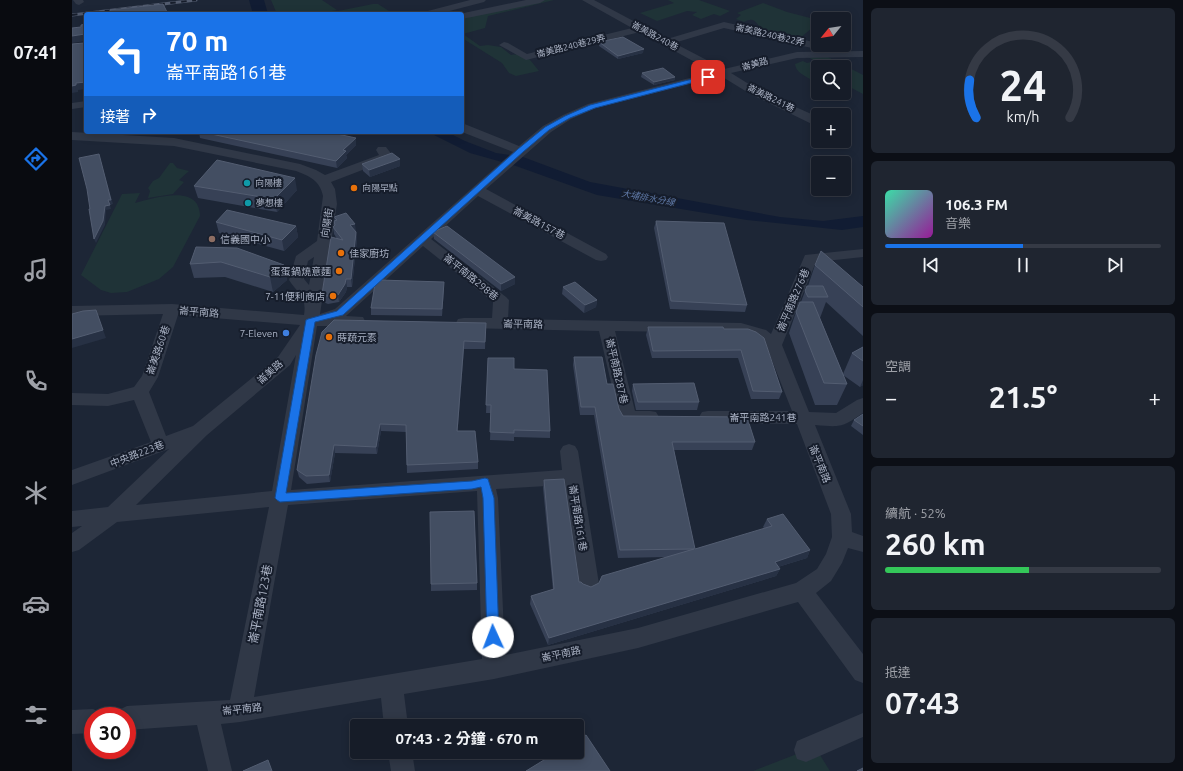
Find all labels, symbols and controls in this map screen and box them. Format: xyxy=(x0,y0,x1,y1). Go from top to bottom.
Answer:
north arrow xyxy=(811,12,851,52)
map controls xyxy=(811,12,851,196)
street label: 崙美路240巷 xyxy=(630,20,680,52)
street label: 崙美路240巷22弄 xyxy=(735,22,805,48)
text: 70 m xyxy=(166,25,228,56)
icon: left xyxy=(100,28,152,80)
street label: 崙美路240巷29弄 xyxy=(536,33,606,59)
text: 07:41 xyxy=(13,42,59,62)
street label: 崙美路 xyxy=(741,56,769,72)
pin xyxy=(691,60,725,94)
button: search xyxy=(811,60,851,100)
text: 崙平南路161巷 xyxy=(166,62,286,82)
text: 24 xyxy=(1000,62,1046,109)
icon: arrive xyxy=(697,66,719,88)
street label: 崙美路241巷 xyxy=(746,82,796,114)
icon: right xyxy=(138,104,160,126)
text: 接著 xyxy=(100,108,130,125)
button: + xyxy=(811,108,851,148)
text: km/h xyxy=(1007,109,1039,125)
icon: directions xyxy=(22,145,50,173)
button: − xyxy=(811,156,851,196)
marker: 向陽樓 xyxy=(242,178,252,188)
place label: 向陽樓 xyxy=(255,178,282,188)
marker: 向陽早點 xyxy=(349,183,359,193)
place label: 向陽早點 xyxy=(362,183,398,193)
water label: 大埔排水分線 xyxy=(621,188,676,208)
text: 106.3 FM xyxy=(945,196,1008,213)
marker: 夢想樓 xyxy=(243,198,253,208)
place label: 夢想樓 xyxy=(256,198,283,208)
street label: 崙美路157巷 xyxy=(511,205,567,241)
street label: 向陽街 xyxy=(319,207,335,239)
text: 音樂 xyxy=(945,216,971,230)
marker: 信義國中小 xyxy=(207,234,217,244)
place label: 信義國中小 xyxy=(220,234,270,245)
marker: 佳家廚坊 xyxy=(336,248,346,258)
place label: 佳家廚坊 xyxy=(349,248,389,259)
street label: 崙平南路298巷 xyxy=(442,252,500,302)
icon: previous xyxy=(920,254,942,276)
icon: pause xyxy=(1012,254,1034,276)
icon: next xyxy=(1104,254,1126,276)
icon: music xyxy=(22,256,50,284)
place label: 蛋蛋鍋燒意麵 xyxy=(270,266,331,277)
marker: 蛋蛋鍋燒意麵 xyxy=(334,266,344,276)
street label: 崙平南路276巷 xyxy=(775,267,811,333)
place label: 7-11便利商店 xyxy=(265,291,325,302)
marker: 7-11便利商店 xyxy=(328,291,338,301)
street label: 崙平南路 xyxy=(179,305,219,319)
street label: 崙平南路 xyxy=(503,318,543,330)
street label: 崙美路60巷 xyxy=(144,324,172,376)
place label: 7-Eleven xyxy=(240,328,278,339)
marker: 7-Eleven xyxy=(281,328,291,338)
marker: 蒔蔬元素 xyxy=(324,332,334,342)
place label: 蒔蔬元素 xyxy=(337,332,377,343)
street label: 崙平南路287巷 xyxy=(604,337,630,405)
street label: 崙美路 xyxy=(255,358,285,386)
text: 空調 xyxy=(885,359,911,373)
icon: phone xyxy=(22,367,50,395)
text: 21.5° xyxy=(989,380,1057,414)
text: − xyxy=(885,385,897,410)
text: + xyxy=(1149,385,1161,410)
street label: 崙平南路241巷 xyxy=(730,412,796,423)
street label: 中央路223巷 xyxy=(108,439,166,469)
street label: 崙平南路 xyxy=(807,443,833,485)
icon: climate xyxy=(22,479,50,507)
street label: 崙平南路161巷 xyxy=(567,484,589,552)
text: 續航 · 52% xyxy=(885,506,946,520)
text: 260 km xyxy=(885,527,986,561)
street label: 崙平南路123巷 xyxy=(246,563,274,645)
icon: car xyxy=(22,590,50,618)
position arrow xyxy=(472,616,514,658)
street label: 崙平南路 xyxy=(540,644,582,664)
text: 抵達 xyxy=(885,665,911,679)
text: 07:43 xyxy=(885,686,960,720)
icon: filters xyxy=(22,701,50,729)
street label: 崙平南路 xyxy=(222,701,262,717)
speed limit sign: 30 xyxy=(84,707,136,759)
text: 07:43 · 2 分鐘 · 670 m xyxy=(395,730,539,747)

